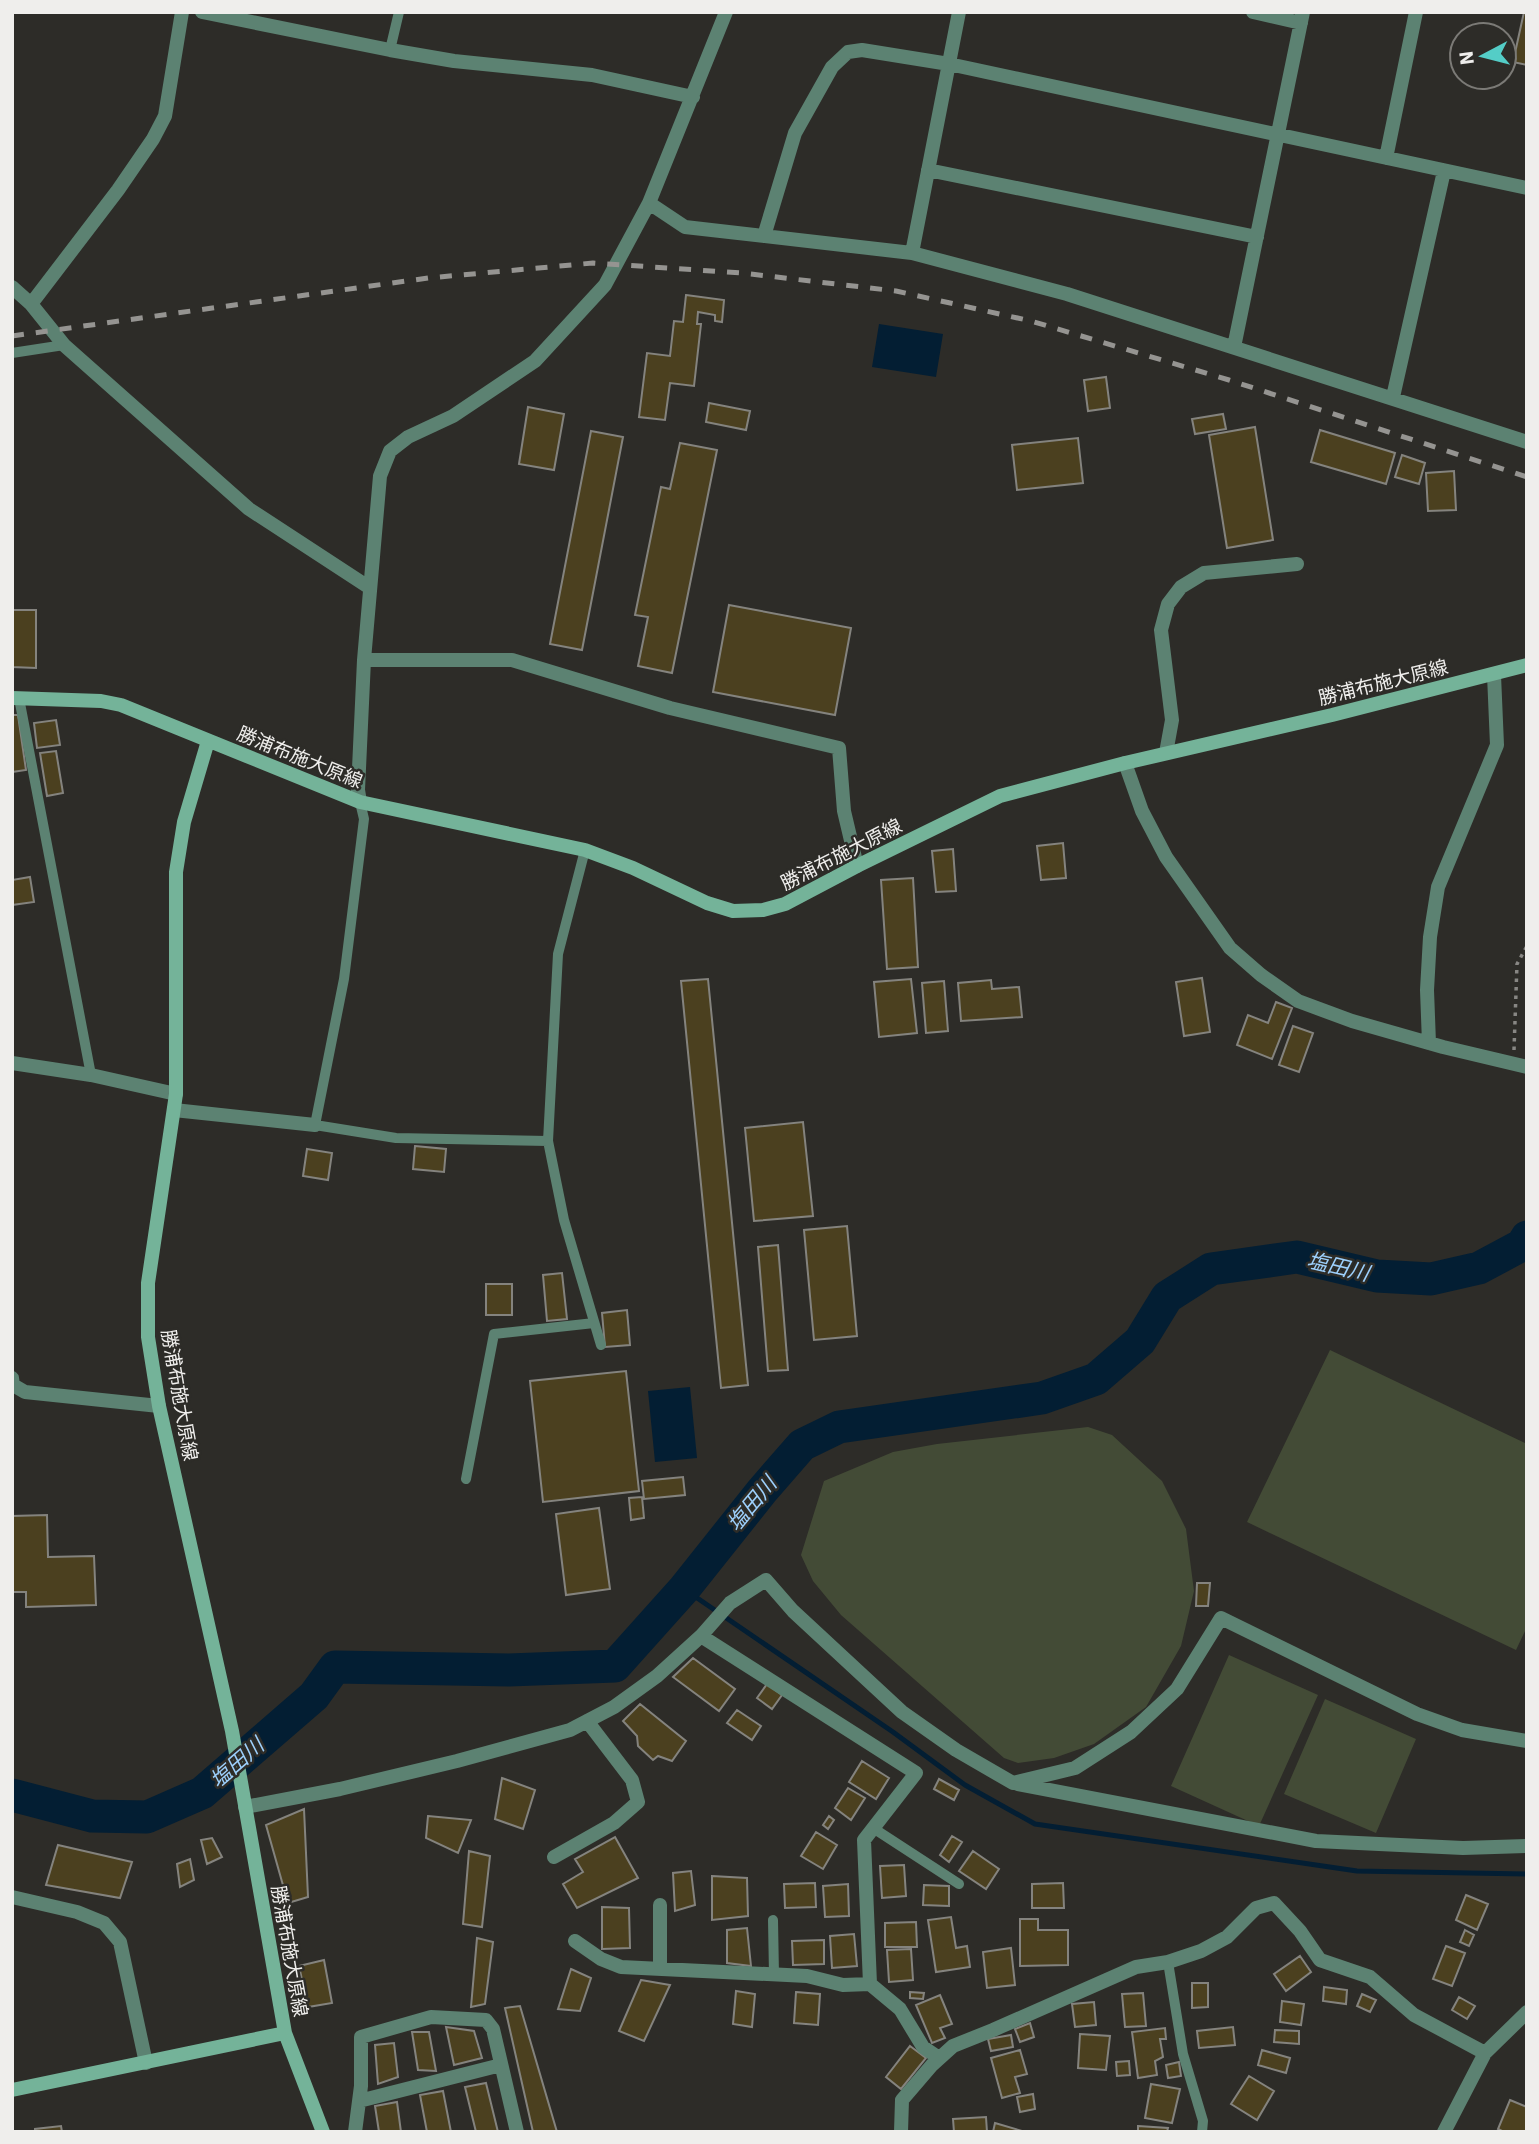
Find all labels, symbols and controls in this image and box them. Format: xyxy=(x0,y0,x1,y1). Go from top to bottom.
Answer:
north arrow xyxy=(1448,21,1518,91)
text: N xyxy=(1453,50,1479,66)
street label: 勝浦布施大原線 xyxy=(1316,654,1450,710)
street label: 勝浦布施大原線 xyxy=(234,721,366,793)
street label: 勝浦布施大原線 xyxy=(776,813,906,895)
water label: 塩田川 xyxy=(1304,1245,1374,1287)
street label: 勝浦布施大原線 xyxy=(157,1327,203,1463)
water label: 塩田川 xyxy=(720,1469,783,1536)
water label: 塩田川 xyxy=(203,1730,271,1793)
street label: 勝浦布施大原線 xyxy=(267,1883,313,2019)

